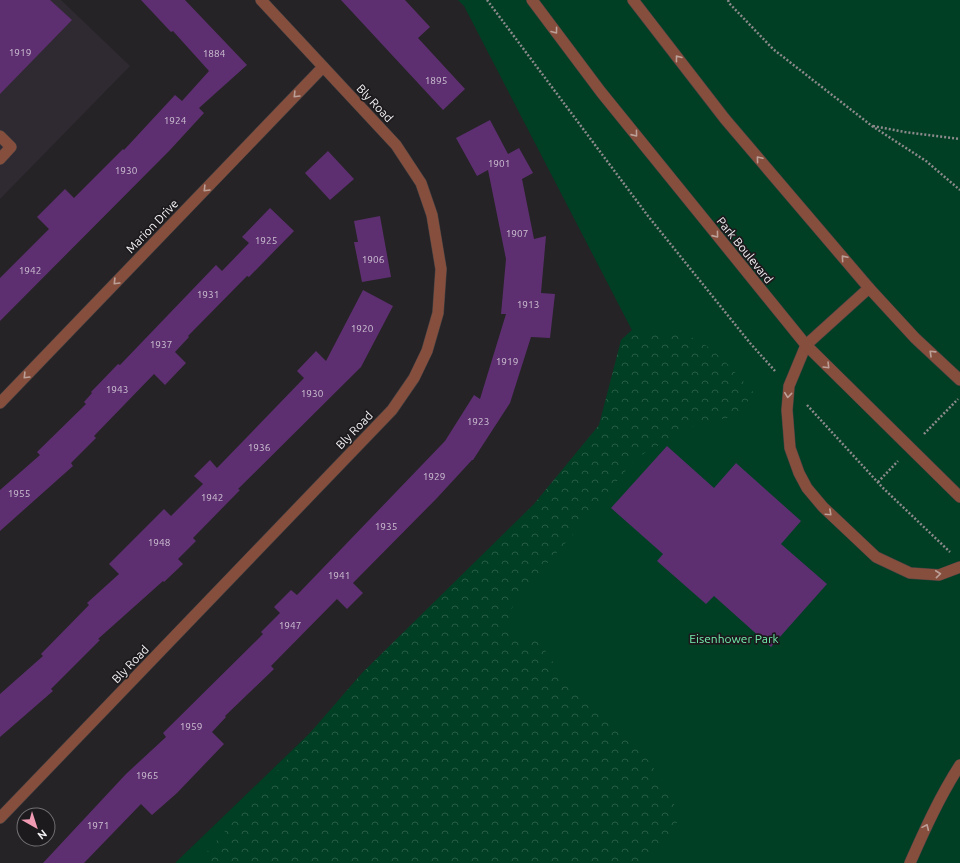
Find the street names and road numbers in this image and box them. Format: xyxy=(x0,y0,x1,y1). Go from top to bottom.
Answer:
street label: Bly Road xyxy=(354,81,396,125)
street label: Marion Drive xyxy=(123,197,181,255)
street label: Park Boulevard xyxy=(714,214,776,286)
street label: Bly Road xyxy=(333,409,375,451)
street label: Bly Road xyxy=(109,643,151,685)

